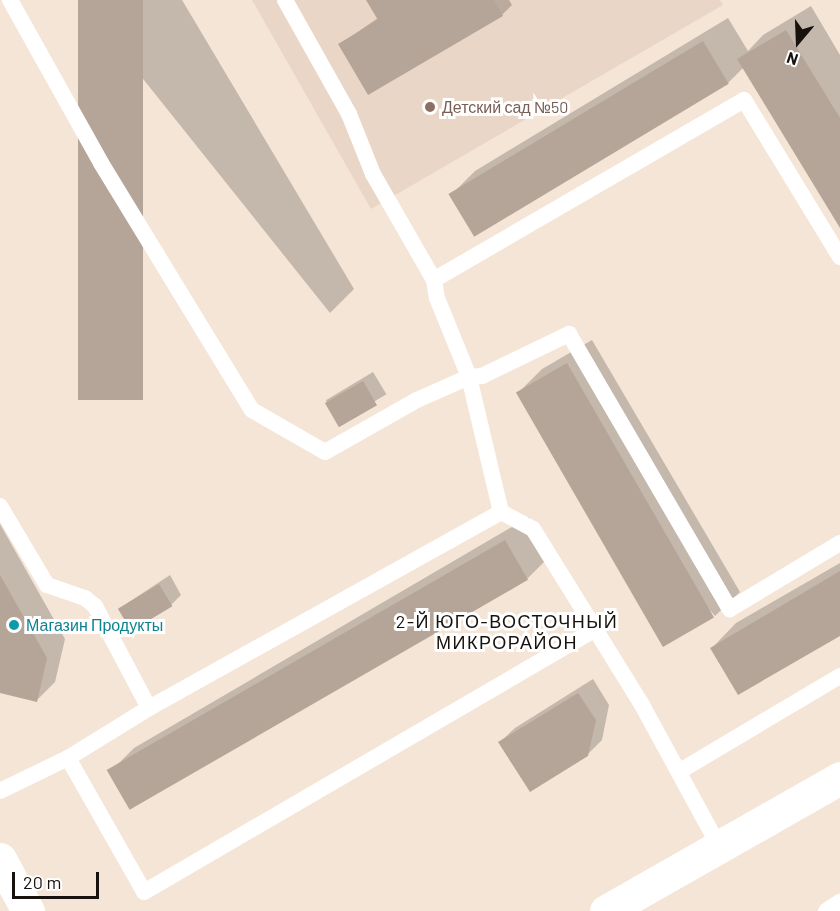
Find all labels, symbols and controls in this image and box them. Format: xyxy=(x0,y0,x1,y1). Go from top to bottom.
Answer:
north arrow xyxy=(768,12,828,72)
text: N xyxy=(784,49,800,70)
place label: Детский сад №50 xyxy=(442,97,568,117)
marker: Детский сад №50 xyxy=(423,100,437,114)
district label: 2-Й ЮГО-ВОСТОЧНЫЙ МИКРОРАЙОН xyxy=(396,611,618,654)
place label: Магазин Продукты xyxy=(26,615,163,635)
marker: Магазин Продукты xyxy=(7,618,21,632)
scale bar xyxy=(15,860,102,898)
text: 20 m xyxy=(23,871,61,893)

